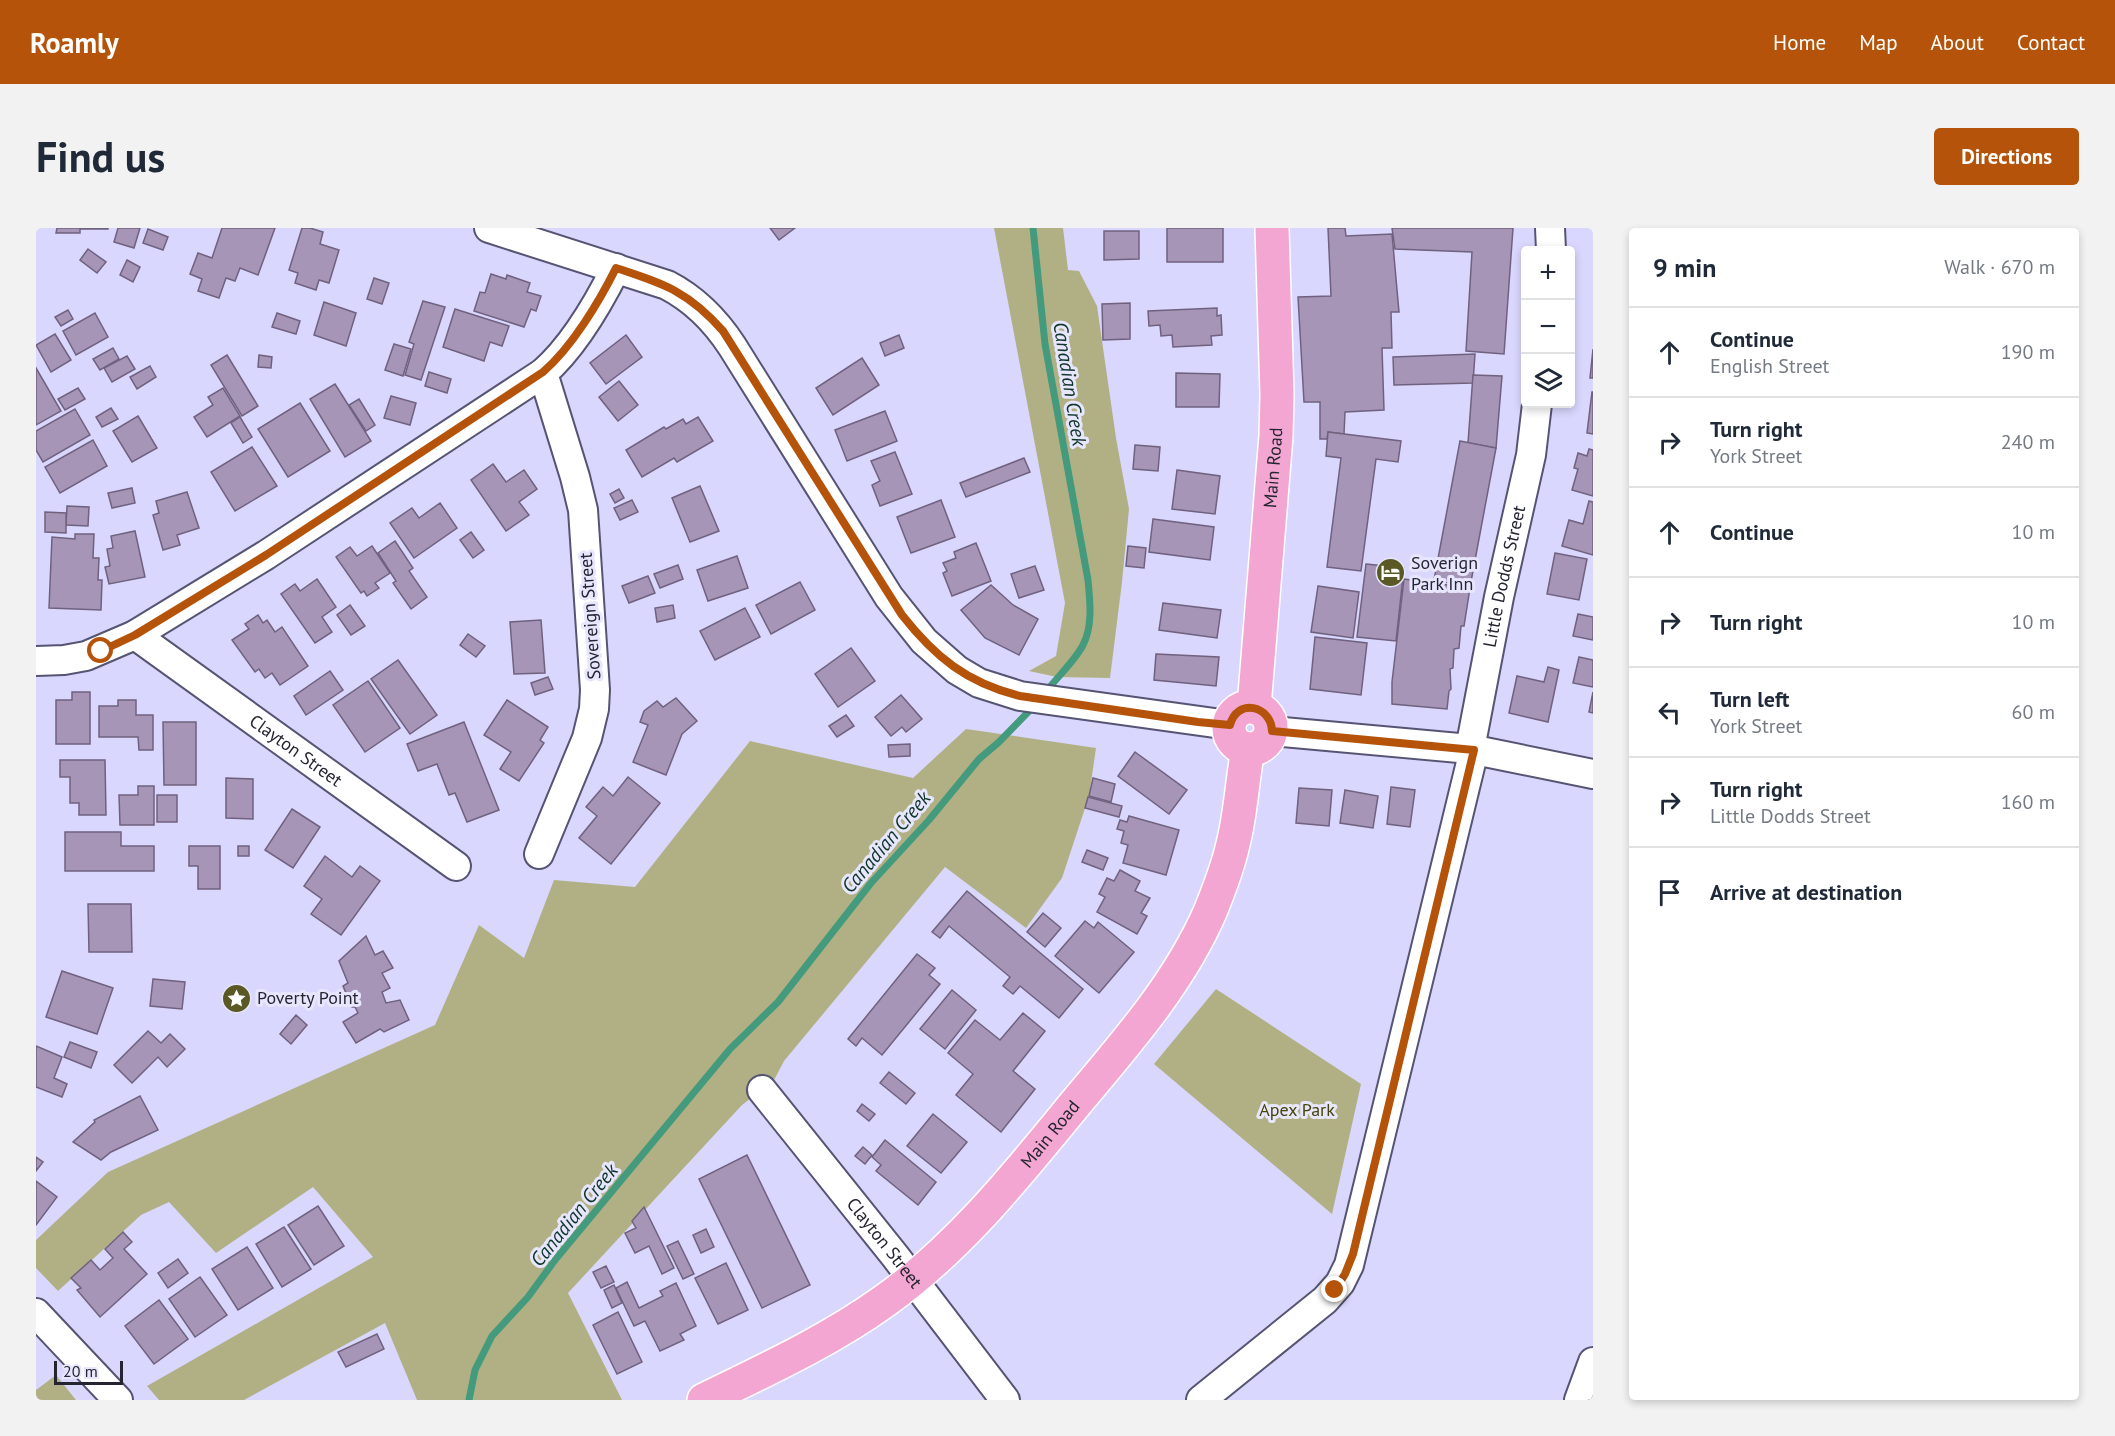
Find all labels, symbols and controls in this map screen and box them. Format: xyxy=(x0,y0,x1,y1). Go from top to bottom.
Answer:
text: Roamly xyxy=(30,24,119,61)
text: Home xyxy=(1773,29,1826,56)
text: Map xyxy=(1859,29,1898,56)
text: About xyxy=(1931,29,1984,56)
text: Contact xyxy=(2017,29,2085,56)
button: Directions xyxy=(1934,128,2079,185)
text: Find us xyxy=(36,129,165,184)
map controls xyxy=(1521,246,1575,408)
button: + xyxy=(1521,246,1575,300)
text: 9 min xyxy=(1653,251,1716,284)
text: Walk · 670 m xyxy=(1944,254,2055,280)
button: − xyxy=(1521,300,1575,354)
water label: Canadian Creek xyxy=(1047,320,1093,449)
text: Continue xyxy=(1710,325,1794,353)
icon: ahead xyxy=(1653,336,1686,369)
text: 190 m xyxy=(2001,339,2055,365)
text: English Street xyxy=(1710,353,1829,379)
button: layers xyxy=(1521,354,1575,408)
text: Turn right xyxy=(1710,415,1802,443)
icon: right xyxy=(1653,426,1686,459)
street label: Main Road xyxy=(1258,427,1287,509)
text: 240 m xyxy=(2001,429,2055,455)
text: York Street xyxy=(1710,443,1802,469)
street label: Little Dodds Street xyxy=(1478,503,1530,649)
icon: ahead xyxy=(1653,516,1686,549)
text: Continue xyxy=(1710,518,1794,546)
text: 10 m xyxy=(2012,519,2055,545)
place label: Soverign Park Inn xyxy=(1411,551,1478,595)
street label: Sovereign Street xyxy=(574,552,605,680)
hotel icon: Soverign Park Inn xyxy=(1374,557,1406,589)
icon: right xyxy=(1653,606,1686,639)
text: Turn right xyxy=(1710,608,1802,636)
text: 10 m xyxy=(2012,609,2055,635)
route start xyxy=(87,637,113,663)
text: Turn left xyxy=(1710,685,1790,713)
icon: left xyxy=(1653,696,1686,729)
text: 60 m xyxy=(2012,699,2055,725)
street label: Clayton Street xyxy=(245,709,347,791)
text: York Street xyxy=(1710,713,1802,739)
text: Turn right xyxy=(1710,775,1802,803)
water label: Canadian Creek xyxy=(836,785,937,898)
icon: right xyxy=(1653,786,1686,819)
text: 160 m xyxy=(2001,789,2055,815)
text: Little Dodds Street xyxy=(1710,803,1871,829)
icon: arrive xyxy=(1653,876,1686,909)
text: Arrive at destination xyxy=(1710,878,1902,906)
place icon: Poverty Point xyxy=(220,982,252,1014)
place label: Poverty Point xyxy=(257,986,359,1009)
street label: Main Road xyxy=(1015,1095,1084,1172)
park label: Apex Park xyxy=(1259,1098,1335,1121)
water label: Canadian Creek xyxy=(524,1157,624,1272)
street label: Clayton Street xyxy=(842,1193,928,1293)
route end xyxy=(1321,1276,1347,1302)
scale bar xyxy=(54,1358,123,1386)
text: 20 m xyxy=(63,1361,98,1381)

